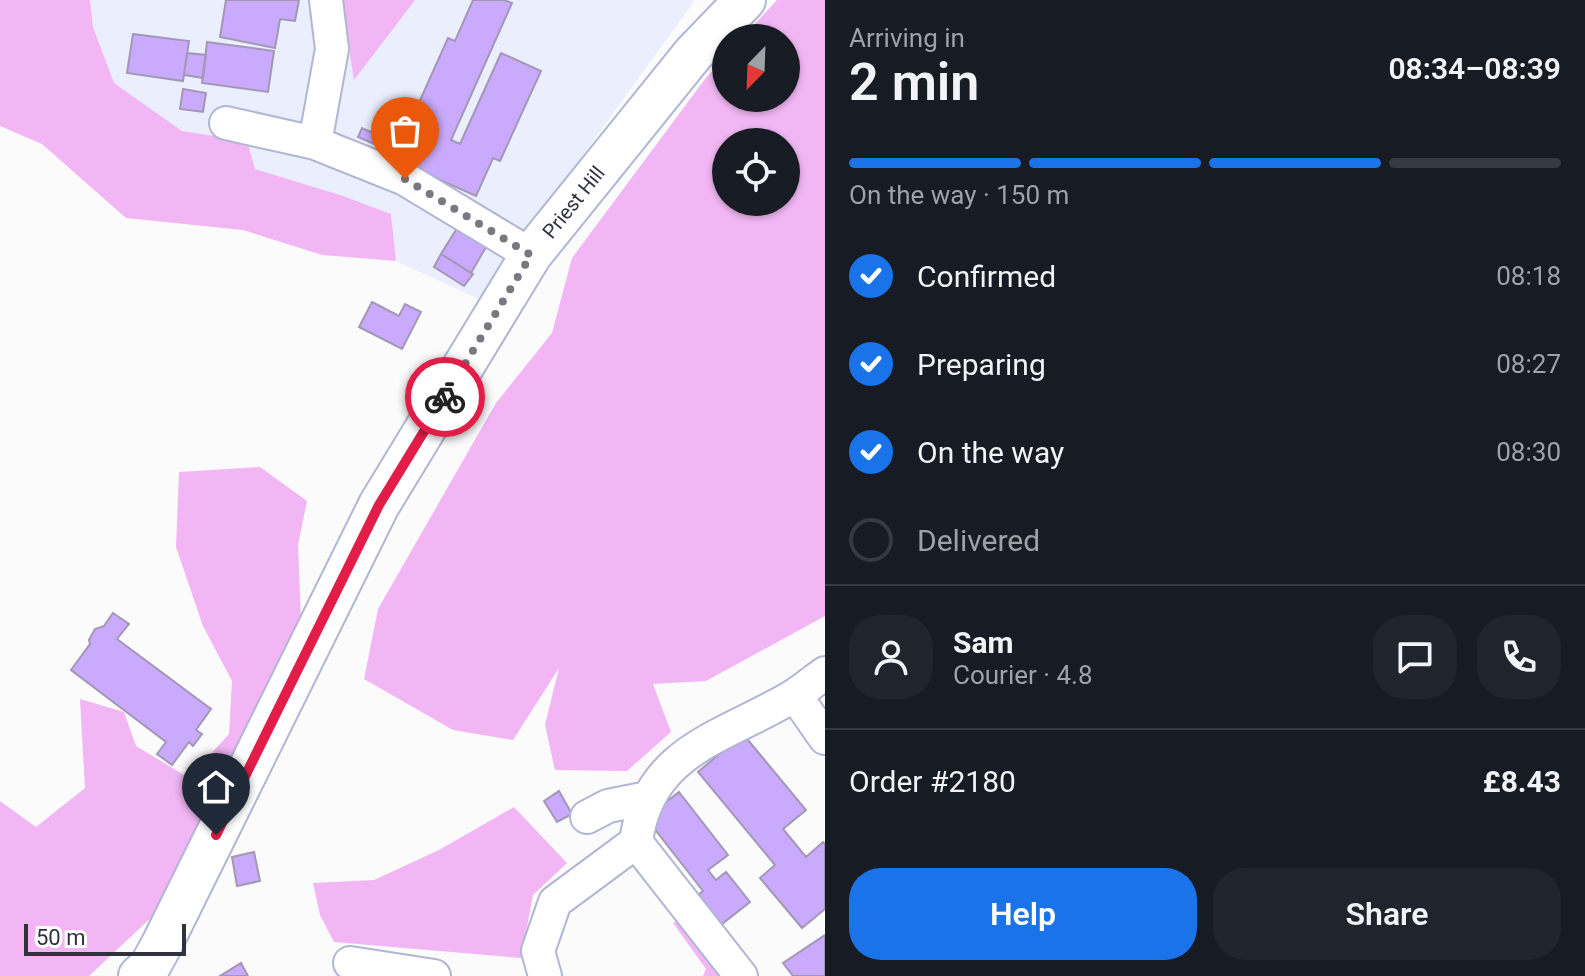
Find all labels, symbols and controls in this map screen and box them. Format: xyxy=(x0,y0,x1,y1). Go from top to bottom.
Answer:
text: Arriving in xyxy=(849,23,965,53)
north arrow xyxy=(712,24,800,112)
map controls xyxy=(712,24,800,216)
text: 08:34–08:39 xyxy=(1388,51,1561,86)
text: 2 min xyxy=(849,52,979,113)
pin xyxy=(371,97,439,179)
icon: bag xyxy=(383,109,427,153)
button: locate xyxy=(712,128,800,216)
street label: Priest Hill xyxy=(537,161,610,243)
text: On the way · 150 m xyxy=(849,180,1069,210)
icon: check xyxy=(849,254,893,298)
text: Confirmed xyxy=(917,259,1056,294)
text: 08:18 xyxy=(1496,261,1561,291)
icon: check xyxy=(849,342,893,386)
text: Preparing xyxy=(917,347,1046,382)
text: 08:27 xyxy=(1496,349,1561,379)
courier xyxy=(405,357,485,437)
icon: bike xyxy=(423,375,467,419)
icon: check xyxy=(849,430,893,474)
text: On the way xyxy=(917,435,1064,470)
text: 08:30 xyxy=(1496,437,1561,467)
text: Delivered xyxy=(917,523,1040,558)
button: person xyxy=(849,615,933,699)
button: chat xyxy=(1373,615,1457,699)
button: phone xyxy=(1477,615,1561,699)
text: Sam xyxy=(953,625,1014,660)
text: Courier · 4.8 xyxy=(953,660,1093,690)
pin xyxy=(182,753,250,835)
text: Order #2180 xyxy=(849,764,1016,799)
text: £8.43 xyxy=(1483,764,1561,799)
icon: home xyxy=(194,765,238,809)
button: Help xyxy=(849,868,1197,960)
button: Share xyxy=(1213,868,1561,960)
scale bar xyxy=(24,920,186,956)
text: 50 m xyxy=(36,925,85,950)

